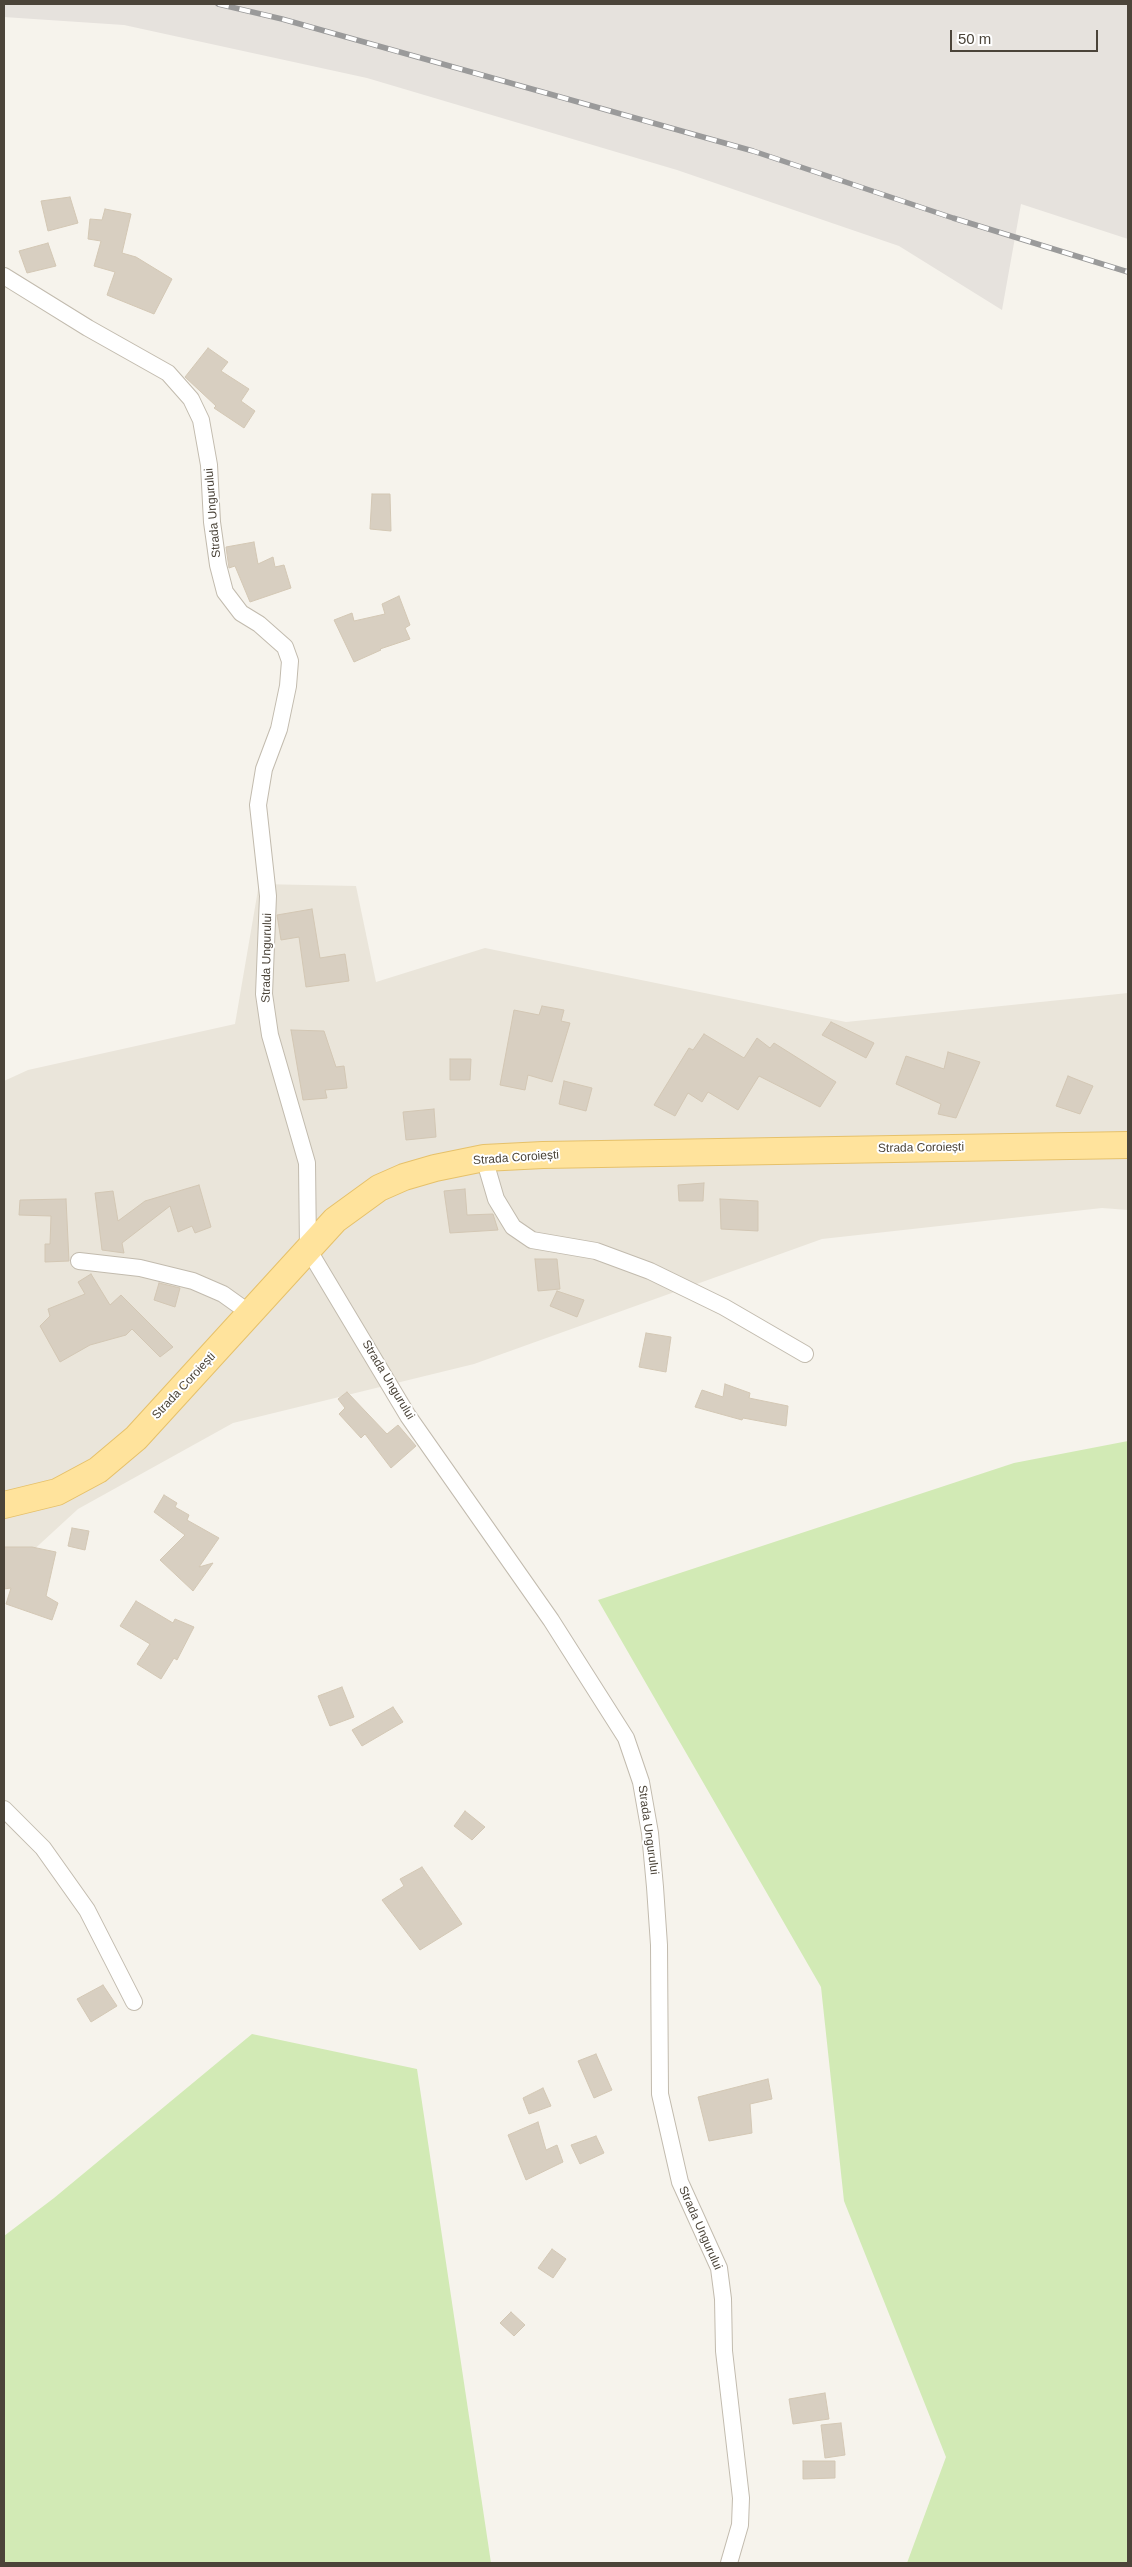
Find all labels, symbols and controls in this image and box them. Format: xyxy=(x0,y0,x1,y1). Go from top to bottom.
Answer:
scale bar xyxy=(952,20,1100,52)
text: 50 m xyxy=(958,30,991,47)
street label: Strada Ungurului xyxy=(202,468,224,558)
street label: Strada Ungurului xyxy=(259,913,275,1003)
street label: Strada Coroiești xyxy=(878,1140,964,1156)
street label: Strada Coroiești xyxy=(473,1148,559,1168)
street label: Strada Ungurului xyxy=(359,1338,417,1422)
street label: Strada Coroiești xyxy=(149,1350,219,1422)
street label: Strada Ungurului xyxy=(635,1784,661,1876)
street label: Strada Ungurului xyxy=(675,2184,725,2272)

